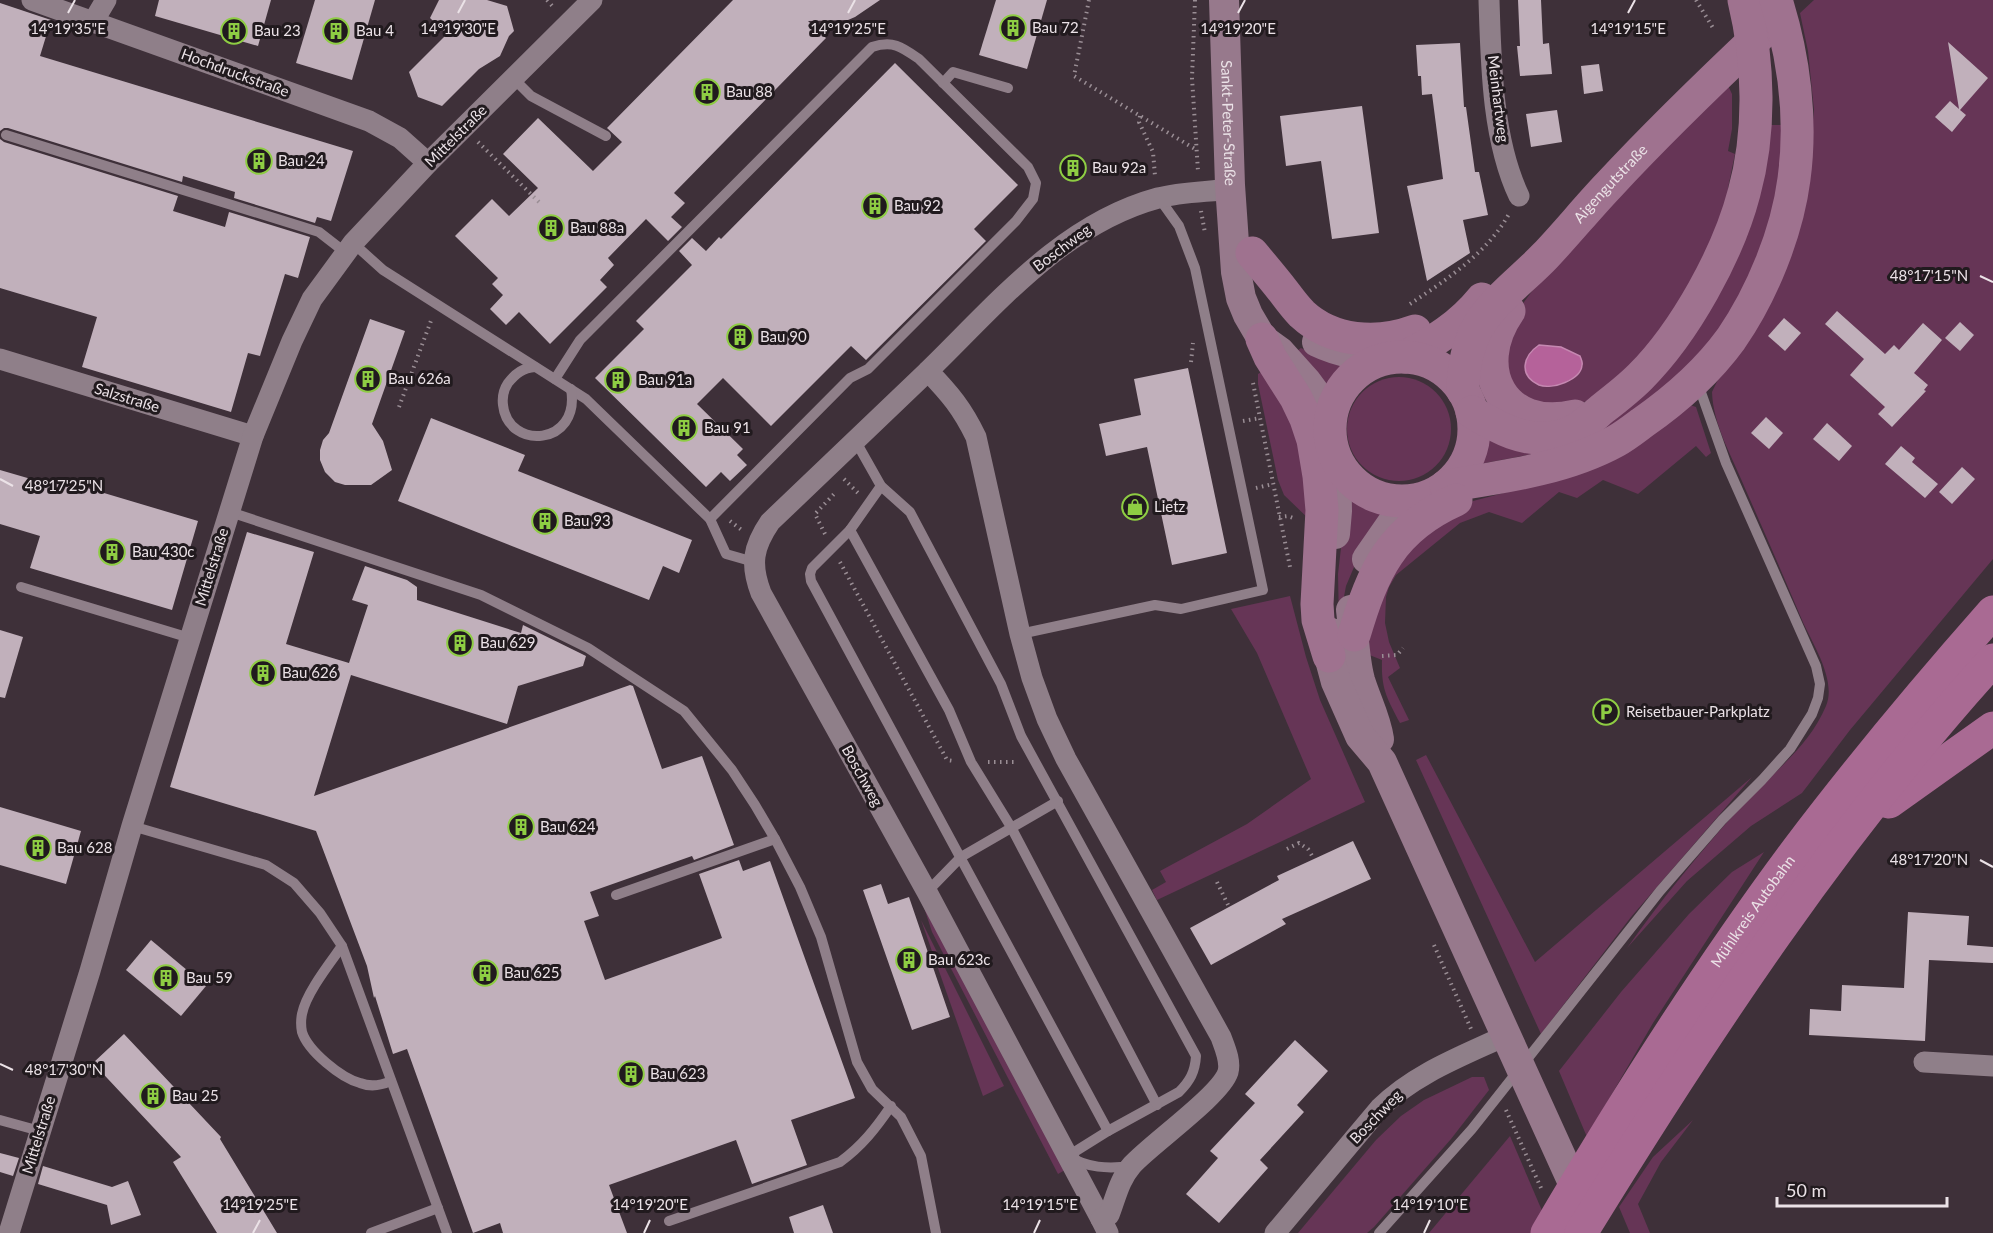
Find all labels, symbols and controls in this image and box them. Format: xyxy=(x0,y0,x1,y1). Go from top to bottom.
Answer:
building icon: Bau 72 xyxy=(998,13,1028,43)
building icon: Bau 23 xyxy=(219,16,249,46)
building icon: Bau 4 xyxy=(321,16,351,46)
place label: Bau 72 xyxy=(1032,18,1079,36)
text: 14°19'35"E xyxy=(30,19,106,37)
text: 14°19'30"E xyxy=(420,19,496,37)
text: 14°19'25"E xyxy=(810,19,886,37)
text: 14°19'20"E xyxy=(1200,19,1276,37)
text: 14°19'15"E xyxy=(1590,19,1666,37)
place label: Bau 23 xyxy=(254,21,301,39)
place label: Bau 4 xyxy=(356,21,394,39)
street label: Hochdruckstraße xyxy=(179,44,292,100)
street label: Meinhartweg xyxy=(1485,54,1513,144)
street label: Sankt-Peter-Straße xyxy=(1218,60,1240,186)
building icon: Bau 88 xyxy=(692,77,722,107)
place label: Bau 88 xyxy=(726,82,773,100)
street label: Mittelstraße xyxy=(421,100,490,170)
street label: Aigengutstraße xyxy=(1569,140,1651,226)
building icon: Bau 24 xyxy=(244,146,274,176)
place label: Bau 24 xyxy=(278,151,325,169)
building icon: Bau 92a xyxy=(1058,153,1088,183)
place label: Bau 92a xyxy=(1092,158,1146,176)
building icon: Bau 92 xyxy=(860,191,890,221)
place label: Bau 92 xyxy=(894,196,941,214)
building icon: Bau 88a xyxy=(536,213,566,243)
place label: Bau 88a xyxy=(570,218,624,236)
street label: Boschweg xyxy=(1029,220,1094,275)
text: 48°17'15"N xyxy=(1890,266,1968,284)
building icon: Bau 90 xyxy=(725,322,755,352)
place label: Bau 90 xyxy=(760,327,807,345)
building icon: Bau 626a xyxy=(353,364,383,394)
building icon: Bau 91a xyxy=(603,365,633,395)
place label: Bau 626a xyxy=(388,369,451,387)
place label: Bau 91a xyxy=(638,370,692,388)
street label: Salzstraße xyxy=(93,379,162,415)
building icon: Bau 91 xyxy=(669,413,699,443)
place label: Bau 91 xyxy=(704,418,751,436)
text: 48°17'25"N xyxy=(25,476,103,494)
shop icon: Lietz xyxy=(1120,492,1150,522)
place label: Lietz xyxy=(1154,497,1186,515)
building icon: Bau 93 xyxy=(530,506,560,536)
place label: Bau 93 xyxy=(564,511,611,529)
street label: Mittelstraße xyxy=(191,526,231,608)
building icon: Bau 430c xyxy=(97,537,127,567)
place label: Bau 430c xyxy=(132,542,195,560)
building icon: Bau 629 xyxy=(445,628,475,658)
place label: Bau 629 xyxy=(480,633,535,651)
building icon: Bau 626 xyxy=(248,658,278,688)
place label: Bau 626 xyxy=(282,663,338,681)
parking icon: Reisetbauer-Parkplatz xyxy=(1591,697,1621,727)
place label: Reisetbauer-Parkplatz xyxy=(1626,702,1770,720)
street label: Boschweg xyxy=(839,742,887,810)
building icon: Bau 624 xyxy=(506,812,536,842)
place label: Bau 624 xyxy=(540,817,596,835)
building icon: Bau 628 xyxy=(23,833,53,863)
place label: Bau 628 xyxy=(57,838,112,856)
text: 48°17'20"N xyxy=(1890,850,1968,868)
street label: Mühlkreis Autobahn xyxy=(1706,851,1798,970)
building icon: Bau 623c xyxy=(894,945,924,975)
place label: Bau 623c xyxy=(928,950,991,968)
building icon: Bau 625 xyxy=(470,958,500,988)
building icon: Bau 59 xyxy=(151,963,181,993)
place label: Bau 625 xyxy=(504,963,559,981)
place label: Bau 59 xyxy=(186,968,233,986)
building icon: Bau 623 xyxy=(616,1059,646,1089)
text: 48°17'30"N xyxy=(25,1060,103,1078)
place label: Bau 623 xyxy=(650,1064,705,1082)
building icon: Bau 25 xyxy=(138,1081,168,1111)
place label: Bau 25 xyxy=(172,1086,219,1104)
street label: Boschweg xyxy=(1345,1086,1405,1147)
street label: Mittelstraße xyxy=(18,1094,58,1176)
scale bar xyxy=(1777,1170,1946,1208)
text: 50 m xyxy=(1786,1179,1826,1201)
text: 14°19'25"E xyxy=(222,1195,298,1213)
text: 14°19'20"E xyxy=(612,1195,688,1213)
text: 14°19'15"E xyxy=(1002,1195,1078,1213)
text: 14°19'10"E xyxy=(1392,1195,1468,1213)

